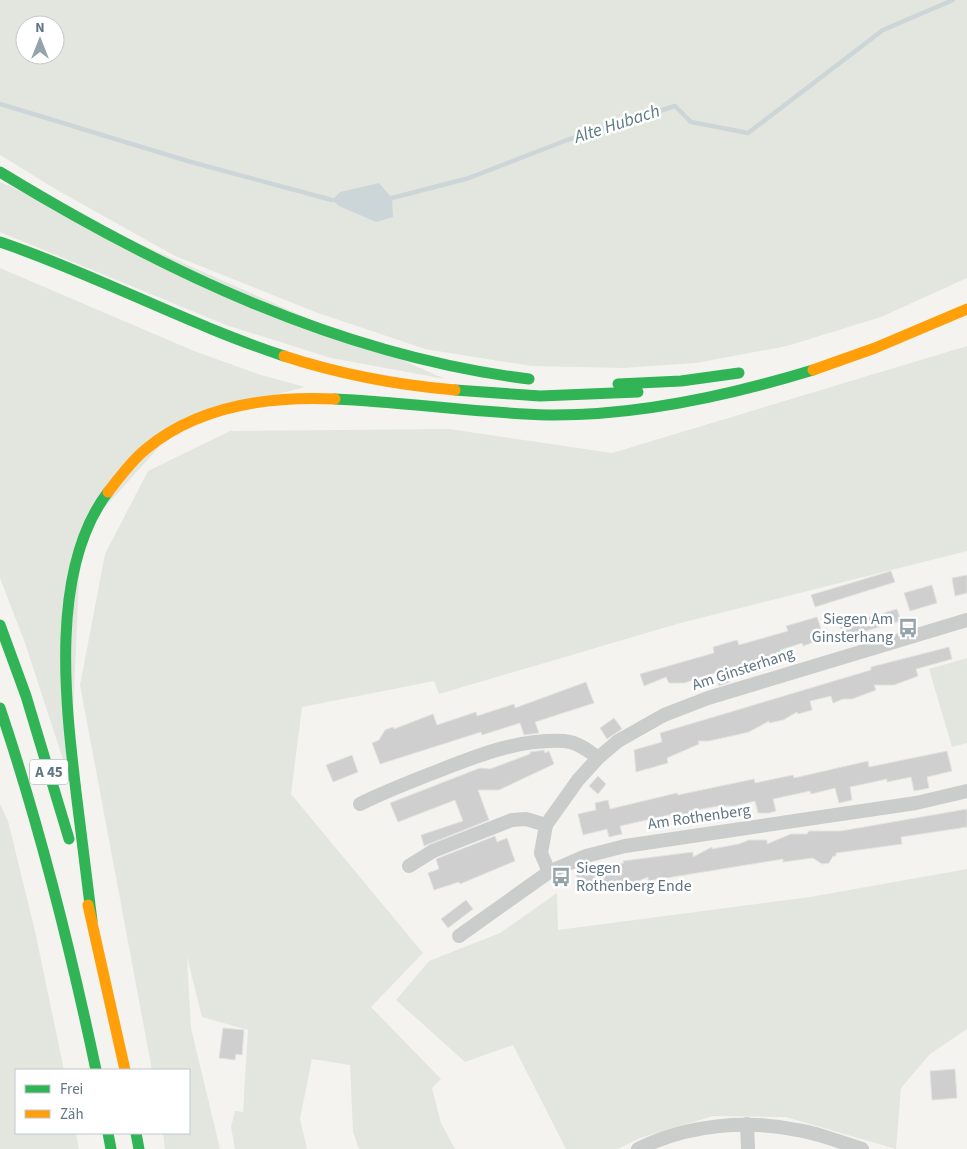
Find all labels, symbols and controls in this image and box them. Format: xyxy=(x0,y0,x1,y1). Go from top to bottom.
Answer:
north arrow xyxy=(15,15,65,65)
text: N xyxy=(35,18,45,38)
water label: Alte Hubach xyxy=(570,98,663,150)
place label: Siegen Am Ginsterhang xyxy=(812,608,893,648)
bus stop icon: Siegen Am Ginsterhang xyxy=(897,617,919,639)
street label: Am Ginsterhang xyxy=(689,642,797,696)
road number: A 45 xyxy=(30,760,68,784)
street label: Am Rothenberg xyxy=(646,799,752,835)
place label: Siegen Rothenberg Ende xyxy=(576,857,692,897)
bus stop icon: Siegen Rothenberg Ende xyxy=(550,866,572,888)
legend xyxy=(15,1069,190,1134)
text: Frei xyxy=(60,1079,83,1100)
text: Zäh xyxy=(60,1104,84,1125)

